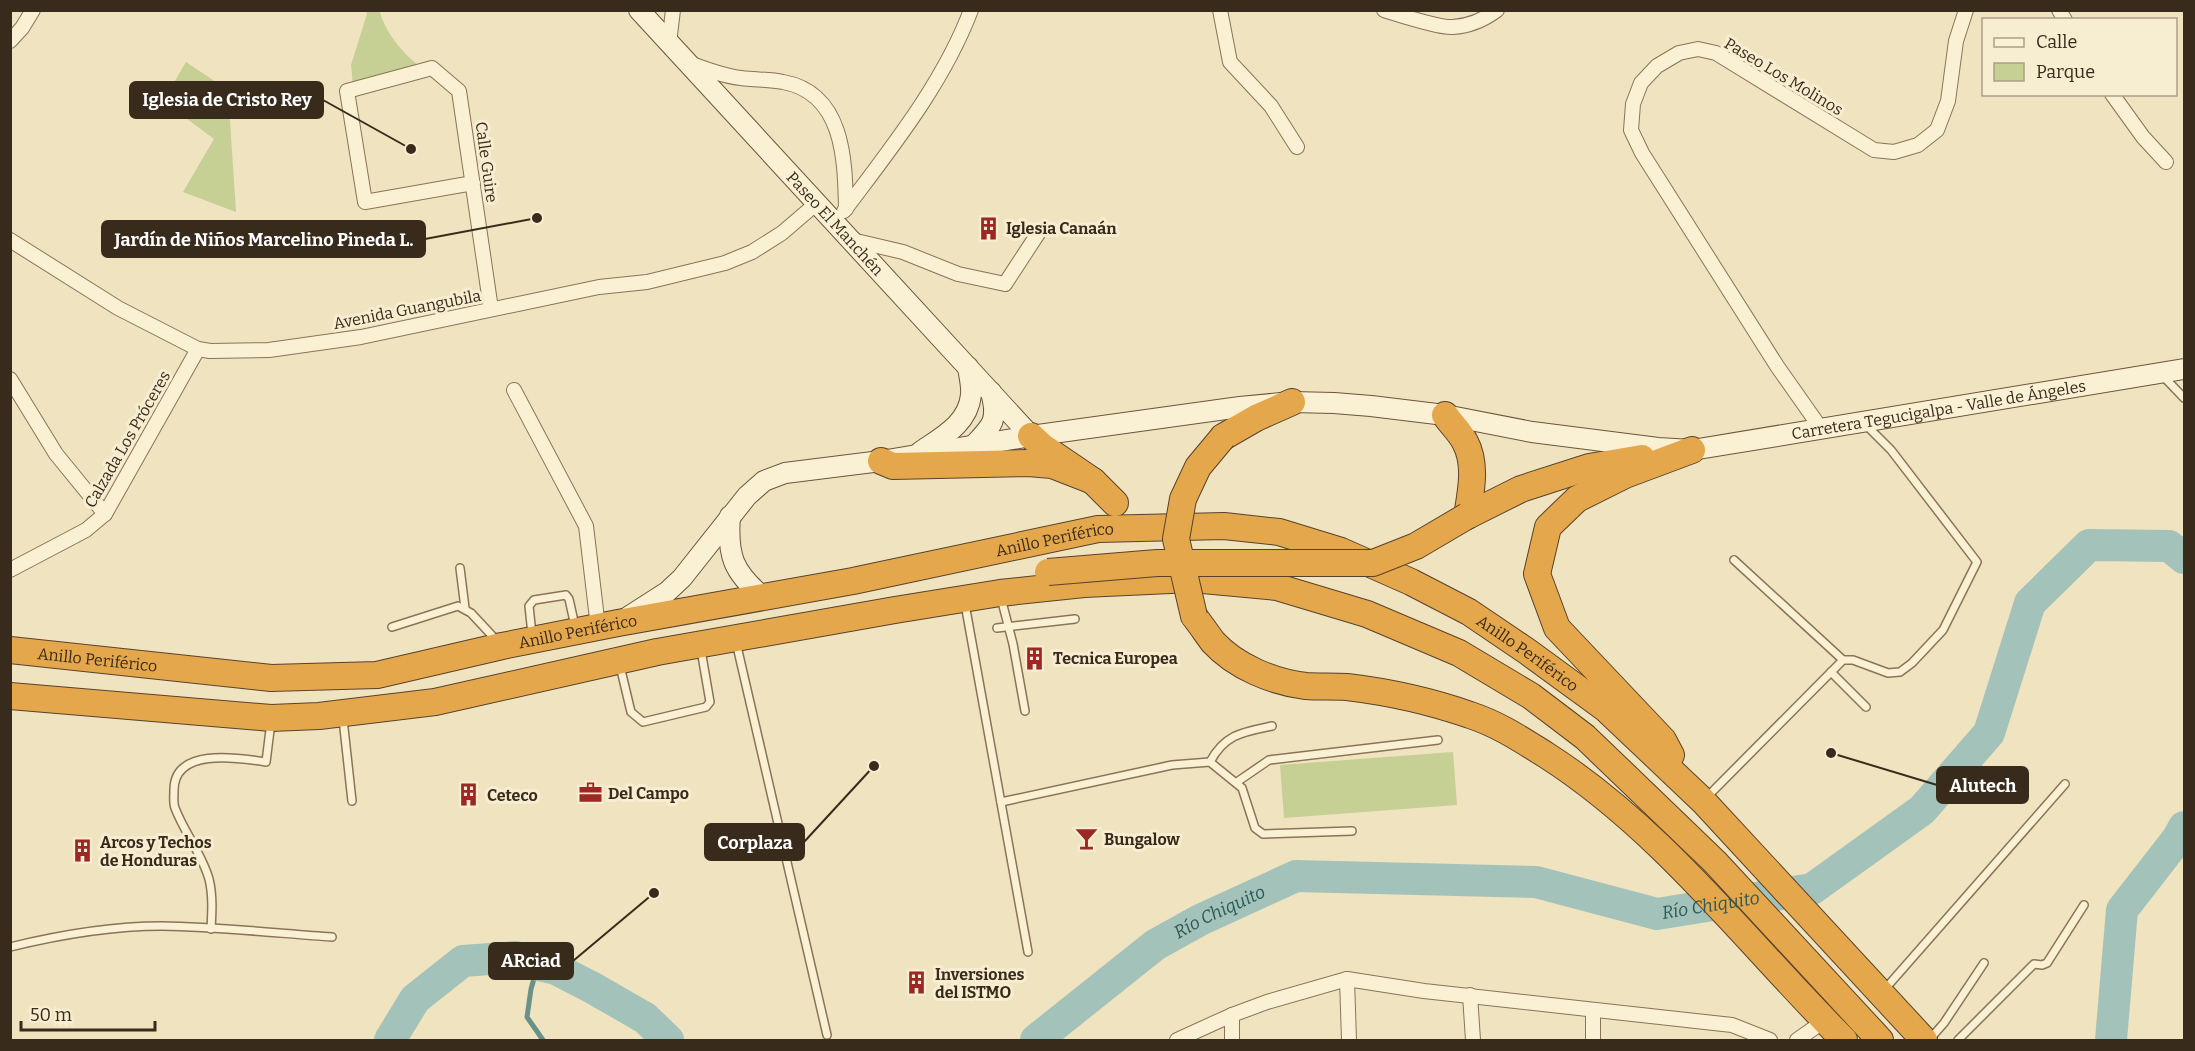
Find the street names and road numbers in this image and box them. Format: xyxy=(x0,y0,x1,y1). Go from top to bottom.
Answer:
street label: Paseo Los Molinos xyxy=(1721,34,1846,119)
street label: Calle Guire xyxy=(471,120,502,204)
street label: Paseo El Manchén xyxy=(783,168,887,280)
street label: Avenida Guangubila xyxy=(332,286,483,333)
street label: Calzada Los Próceres xyxy=(81,367,174,511)
street label: Carretera Tegucigalpa - Valle de Ángeles xyxy=(1790,376,2087,443)
street label: Anillo Periférico xyxy=(994,520,1114,560)
street label: Anillo Periférico xyxy=(517,611,638,652)
street label: Anillo Periférico xyxy=(1473,611,1582,696)
street label: Anillo Periférico xyxy=(37,644,158,676)

